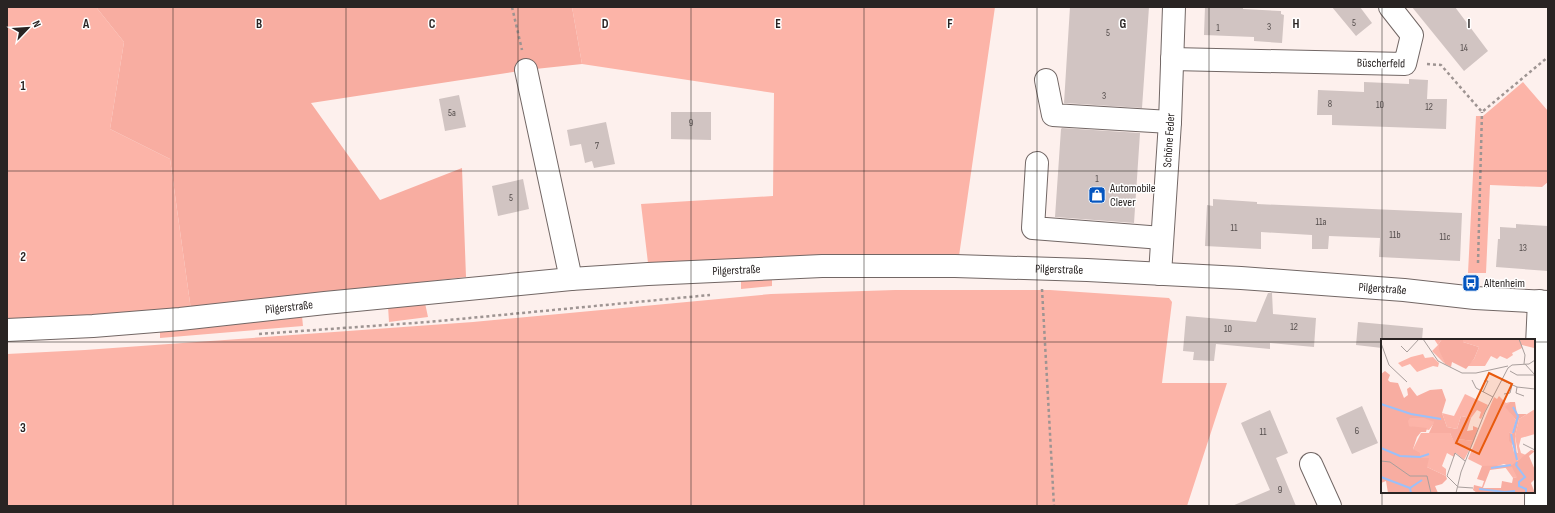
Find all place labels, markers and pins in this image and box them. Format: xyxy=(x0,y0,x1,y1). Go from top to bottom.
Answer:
place label: Automobile Clever xyxy=(1109,181,1156,210)
shop icon: Automobile Clever xyxy=(1087,185,1107,205)
bus stop icon: Altenheim xyxy=(1461,273,1481,293)
place label: Altenheim xyxy=(1483,276,1525,291)

